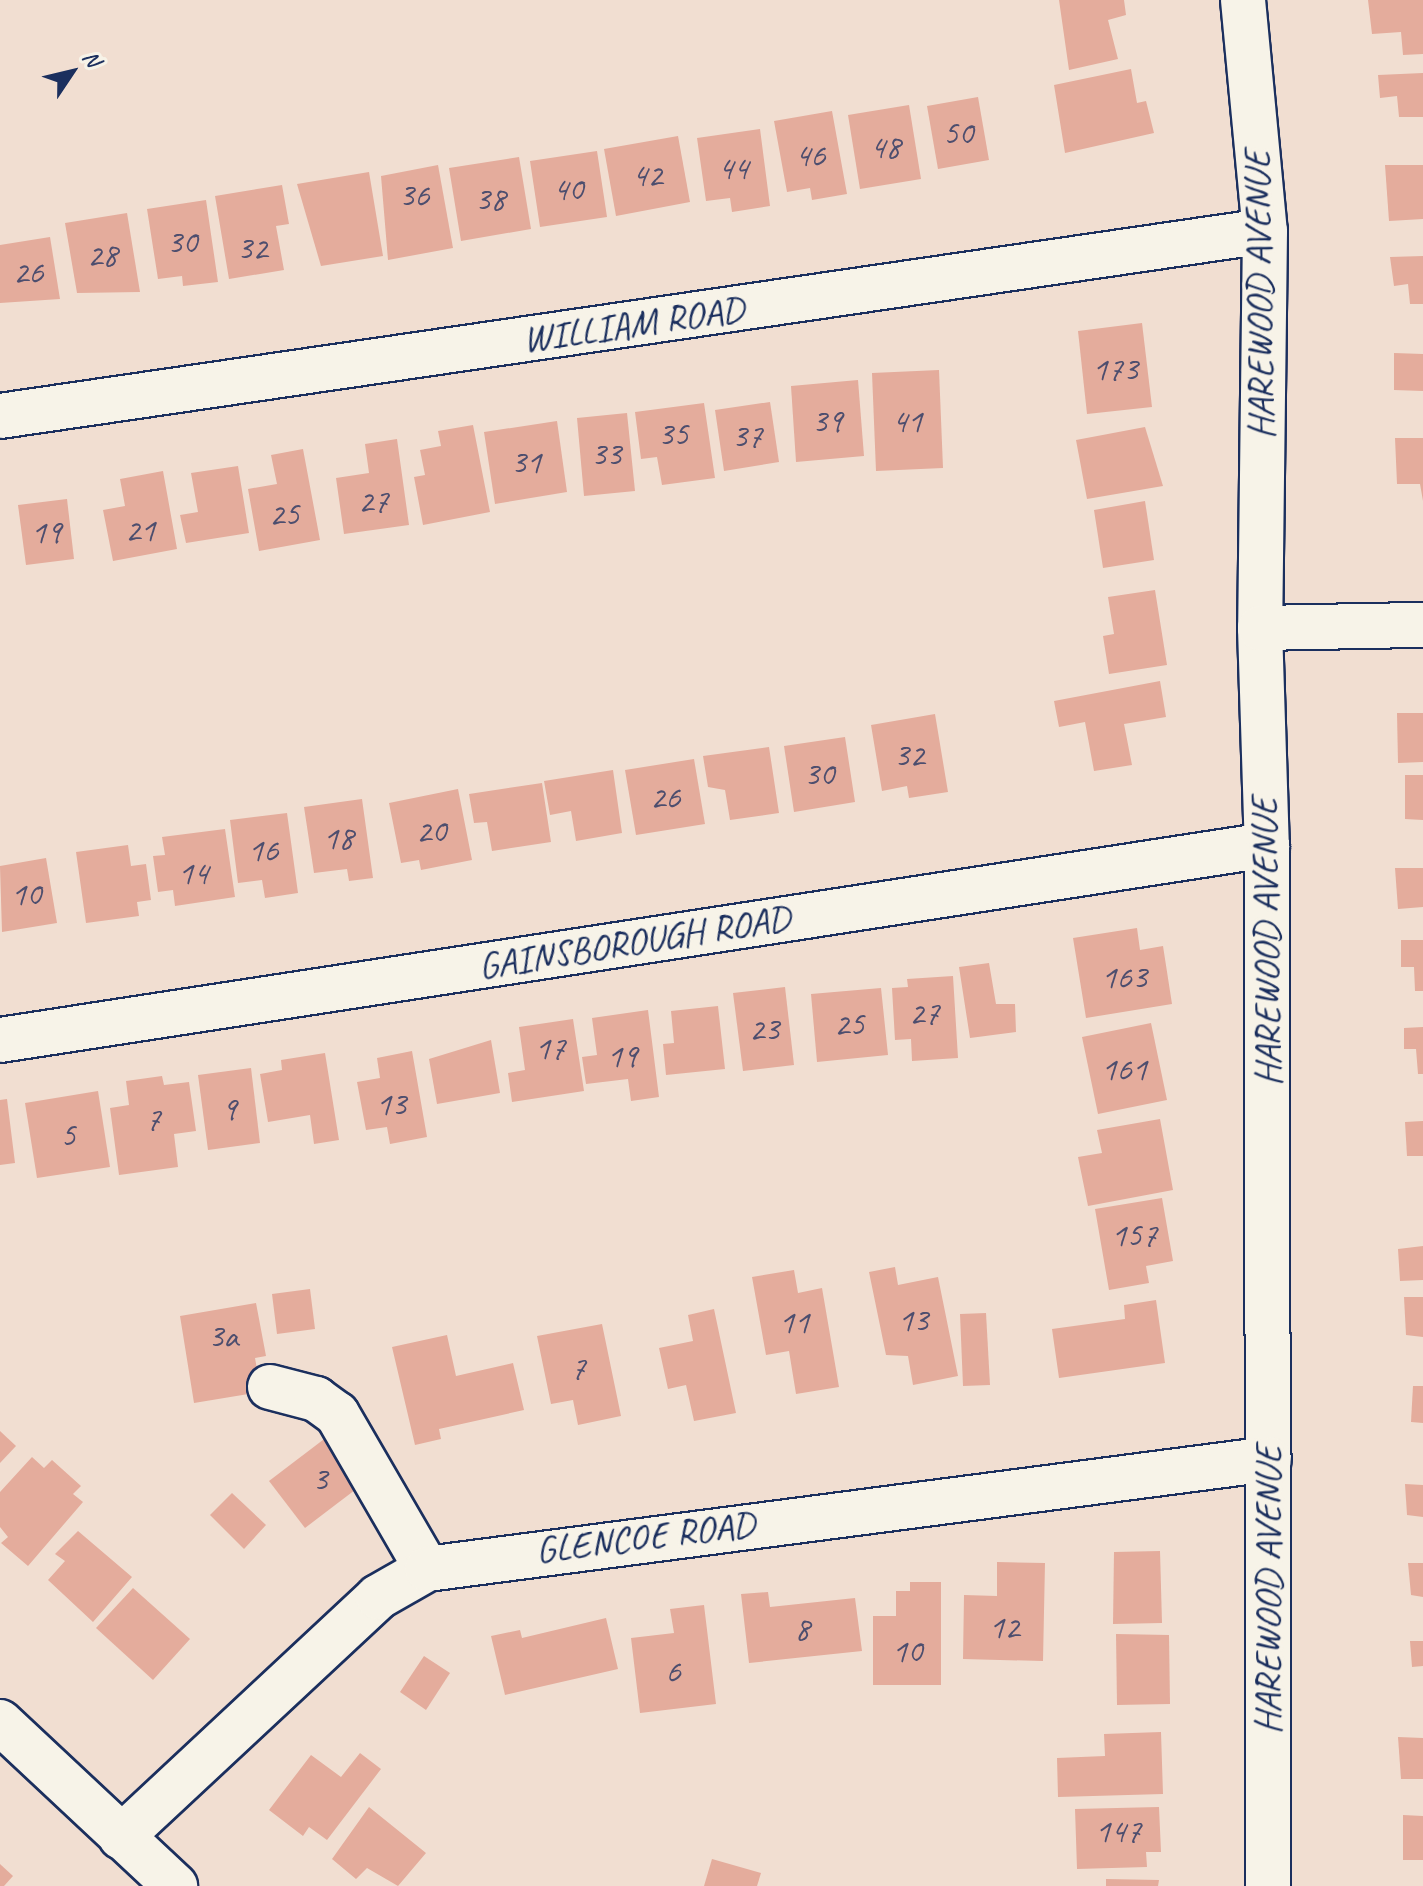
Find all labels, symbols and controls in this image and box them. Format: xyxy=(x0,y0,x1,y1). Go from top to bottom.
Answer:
north arrow xyxy=(32,32,112,112)
text: N xyxy=(76,45,107,72)
house number: 50 xyxy=(943,113,973,153)
house number: 48 xyxy=(870,127,900,167)
house number: 46 xyxy=(795,135,825,175)
house number: 44 xyxy=(718,148,748,188)
street label: HAREWOOD AVENUE xyxy=(1234,150,1284,440)
house number: 42 xyxy=(632,155,662,195)
house number: 40 xyxy=(553,169,583,209)
house number: 36 xyxy=(399,175,429,215)
house number: 38 xyxy=(475,179,505,219)
house number: 30 xyxy=(167,222,197,262)
house number: 32 xyxy=(237,228,267,268)
house number: 28 xyxy=(87,235,117,275)
house number: 26 xyxy=(13,252,43,292)
street label: WILLIAM ROAD xyxy=(519,286,747,362)
house number: 173 xyxy=(1092,349,1138,389)
house number: 39 xyxy=(812,401,842,441)
house number: 41 xyxy=(892,401,922,441)
house number: 35 xyxy=(658,414,688,454)
house number: 37 xyxy=(732,416,762,456)
house number: 33 xyxy=(591,434,621,474)
house number: 31 xyxy=(511,442,541,482)
house number: 27 xyxy=(358,481,388,521)
house number: 25 xyxy=(269,494,299,534)
house number: 21 xyxy=(125,510,155,550)
house number: 19 xyxy=(31,512,61,552)
house number: 32 xyxy=(894,735,924,775)
house number: 30 xyxy=(804,754,834,794)
house number: 26 xyxy=(650,777,680,817)
street label: HAREWOOD AVENUE xyxy=(1241,797,1291,1087)
house number: 20 xyxy=(416,811,446,851)
house number: 18 xyxy=(323,818,353,858)
house number: 16 xyxy=(248,830,278,870)
house number: 14 xyxy=(178,853,208,893)
house number: 10 xyxy=(11,874,41,914)
street label: GAINSBOROUGH ROAD xyxy=(474,895,794,989)
house number: 163 xyxy=(1101,957,1147,997)
house number: 27 xyxy=(909,993,939,1033)
house number: 25 xyxy=(834,1004,864,1044)
house number: 23 xyxy=(749,1009,779,1049)
house number: 17 xyxy=(535,1028,565,1068)
house number: 19 xyxy=(607,1036,637,1076)
house number: 161 xyxy=(1101,1049,1147,1089)
house number: 13 xyxy=(376,1084,406,1124)
house number: 9 xyxy=(221,1089,237,1129)
house number: 7 xyxy=(145,1099,161,1139)
house number: 5 xyxy=(60,1115,76,1155)
house number: 157 xyxy=(1111,1215,1157,1255)
house number: 13 xyxy=(898,1300,928,1340)
house number: 11 xyxy=(779,1302,809,1342)
house number: 3a xyxy=(208,1316,238,1356)
house number: 7 xyxy=(570,1348,586,1388)
street label: HAREWOOD AVENUE xyxy=(1245,1446,1291,1734)
house number: 3 xyxy=(312,1459,328,1499)
street label: GLENCOE ROAD xyxy=(532,1501,758,1573)
house number: 12 xyxy=(989,1607,1019,1647)
house number: 8 xyxy=(794,1609,810,1649)
house number: 10 xyxy=(892,1631,922,1671)
house number: 6 xyxy=(665,1651,681,1691)
house number: 147 xyxy=(1095,1811,1141,1851)

